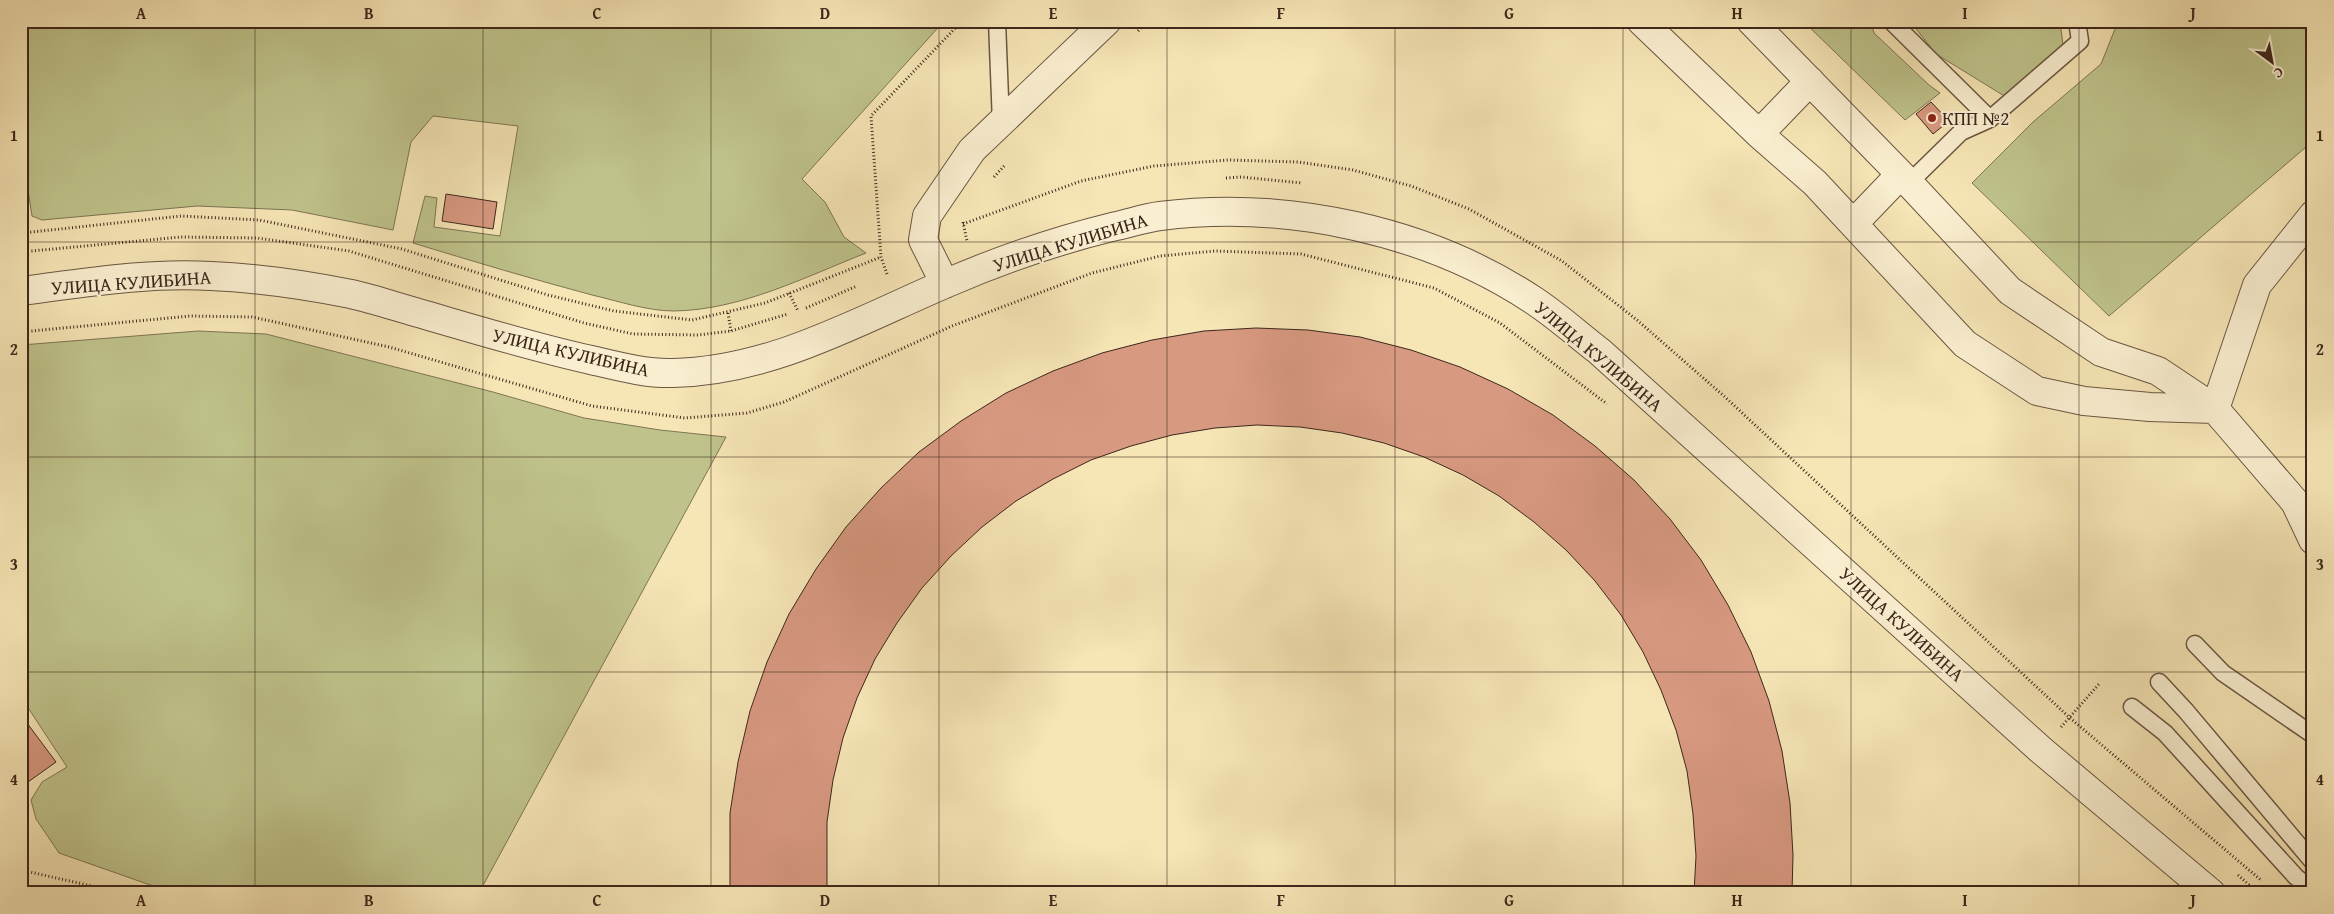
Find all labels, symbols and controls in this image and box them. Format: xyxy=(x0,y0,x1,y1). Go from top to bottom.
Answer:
text: A xyxy=(136,1,147,25)
text: B xyxy=(364,1,374,25)
text: C xyxy=(592,1,602,25)
text: D xyxy=(820,1,830,25)
text: E xyxy=(1049,1,1058,25)
text: F xyxy=(1277,1,1285,25)
text: G xyxy=(1504,1,1514,25)
text: H xyxy=(1731,1,1743,25)
text: I xyxy=(1962,1,1968,25)
text: J xyxy=(2187,1,2196,25)
north arrow xyxy=(2246,38,2296,88)
text: С xyxy=(2270,62,2288,84)
place label: КПП №2 xyxy=(1942,104,2009,132)
marker: КПП №2 xyxy=(1926,112,1938,124)
text: 1 xyxy=(10,123,18,147)
text: 1 xyxy=(2316,123,2324,147)
street label: УЛИЦА КУЛИБИНА xyxy=(989,205,1151,279)
street label: УЛИЦА КУЛИБИНА xyxy=(50,262,212,302)
street label: УЛИЦА КУЛИБИНА xyxy=(1529,294,1670,419)
street label: УЛИЦА КУЛИБИНА xyxy=(490,320,653,384)
text: 2 xyxy=(10,337,18,361)
text: 2 xyxy=(2316,337,2324,361)
text: 3 xyxy=(10,552,18,576)
text: 3 xyxy=(2316,552,2324,576)
street label: УЛИЦА КУЛИБИНА xyxy=(1833,560,1971,688)
text: 4 xyxy=(10,767,18,791)
text: 4 xyxy=(2316,767,2324,791)
text: A xyxy=(136,888,147,912)
text: B xyxy=(364,888,374,912)
text: C xyxy=(592,888,602,912)
text: D xyxy=(820,888,830,912)
text: E xyxy=(1049,888,1058,912)
text: F xyxy=(1277,888,1285,912)
text: G xyxy=(1504,888,1514,912)
text: H xyxy=(1731,888,1743,912)
text: I xyxy=(1962,888,1968,912)
text: J xyxy=(2187,888,2196,912)

